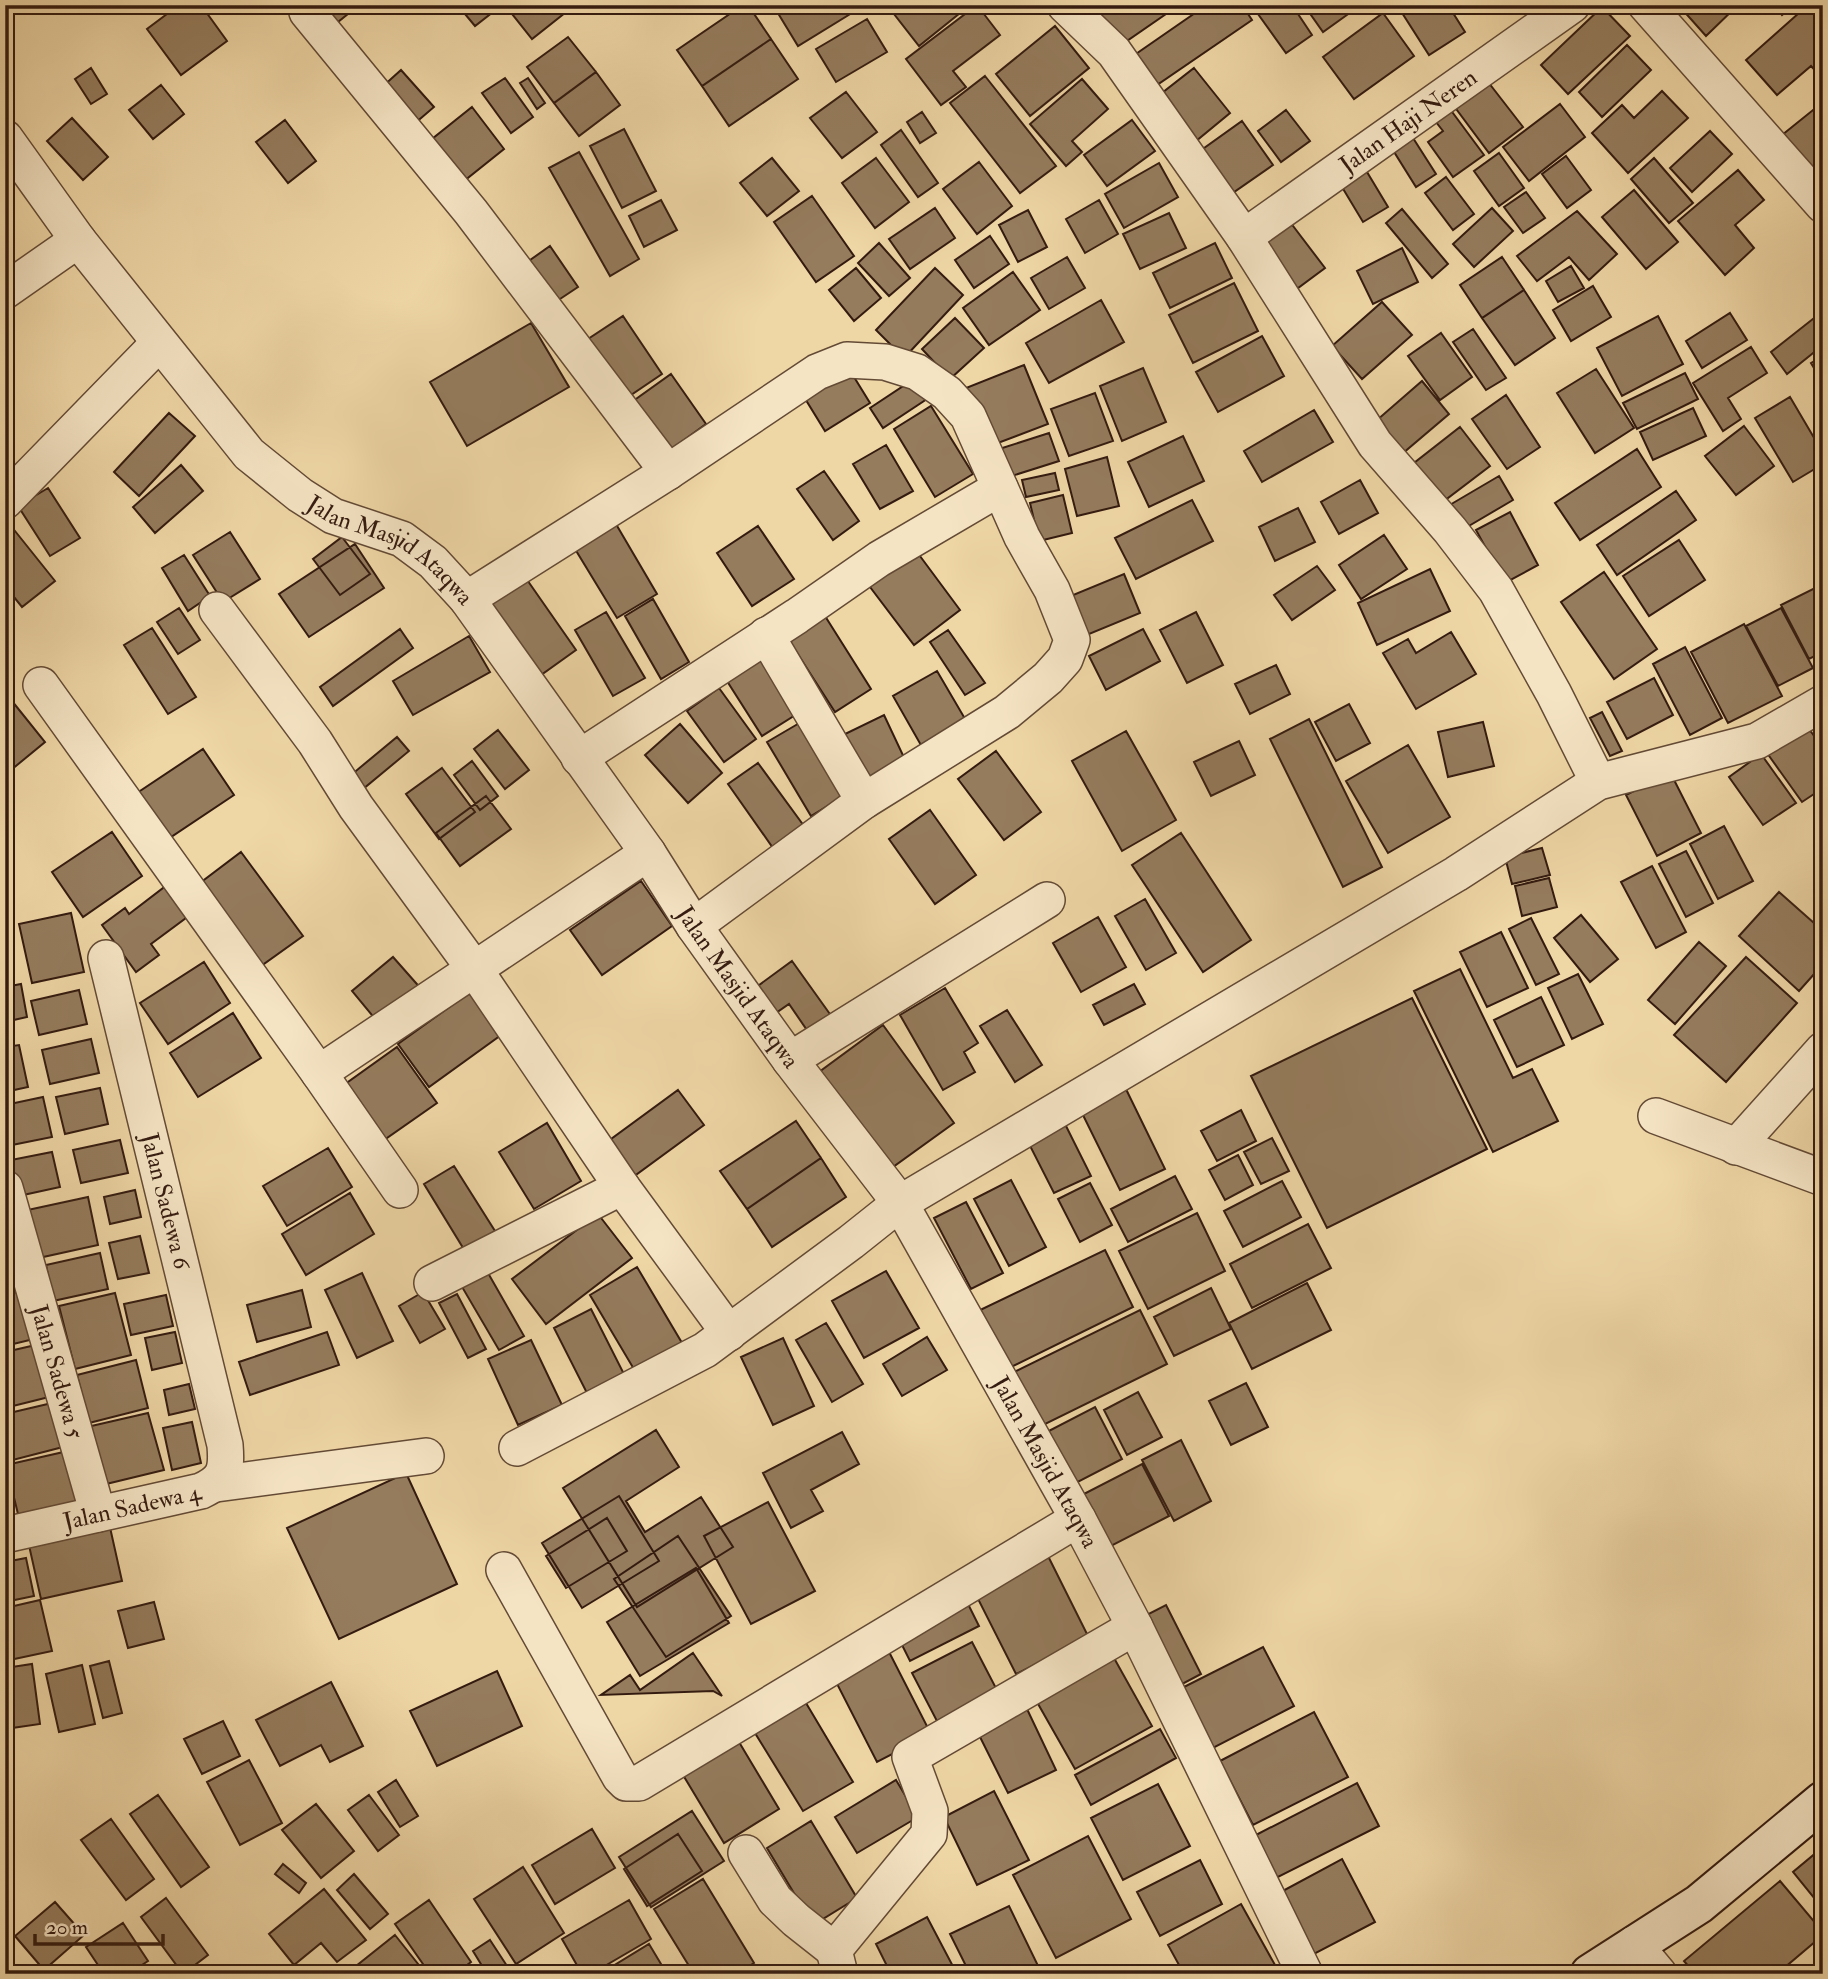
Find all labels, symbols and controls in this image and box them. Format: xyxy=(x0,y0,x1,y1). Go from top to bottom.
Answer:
street label: Jalan Haji Neren xyxy=(1333,62,1483,181)
street label: Jalan Masjid Ataqwa xyxy=(300,488,481,613)
street label: Jalan Masjid Ataqwa xyxy=(669,899,807,1076)
street label: Jalan Sadewa 6 xyxy=(133,1129,198,1274)
street label: Jalan Sadewa 5 xyxy=(23,1300,91,1443)
street label: Jalan Masjid Ataqwa xyxy=(984,1370,1106,1555)
street label: Jalan Sadewa 4 xyxy=(59,1476,205,1538)
scale bar xyxy=(35,1902,163,1946)
text: 20 m xyxy=(46,1914,88,1941)

